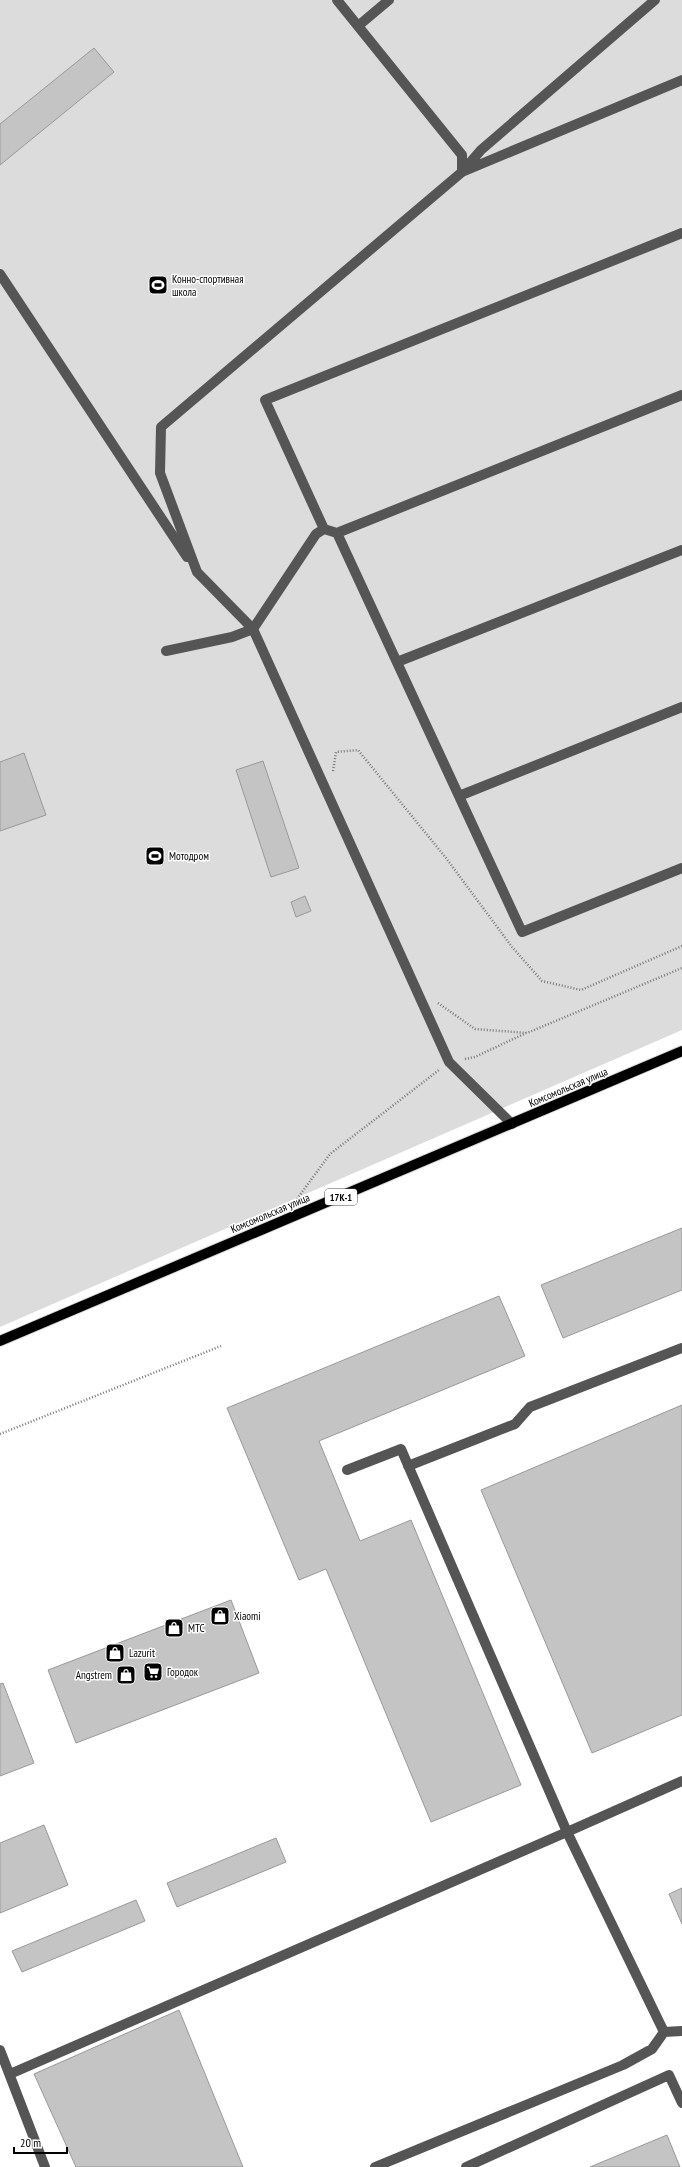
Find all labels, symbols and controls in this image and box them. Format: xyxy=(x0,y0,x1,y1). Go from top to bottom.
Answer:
place label: Конно-спортивная школа xyxy=(172,272,243,299)
sports icon: Конно-спортивная школа xyxy=(147,274,169,296)
sports icon: Мотодром xyxy=(144,845,166,867)
place label: Мотодром xyxy=(169,849,209,863)
street label: Комсомольская улица xyxy=(526,1064,610,1110)
road number: 17К-1 xyxy=(325,1189,357,1205)
street label: Комсомольская улица xyxy=(228,1190,312,1236)
shop icon: Xiaomi xyxy=(209,1605,231,1627)
place label: Xiaomi xyxy=(234,1609,261,1623)
shop icon: МТС xyxy=(163,1617,185,1639)
place label: МТС xyxy=(188,1621,205,1635)
shop icon: Lazurit xyxy=(104,1642,126,1664)
place label: Lazurit xyxy=(129,1646,155,1660)
supermarket icon: Городок xyxy=(142,1661,164,1683)
shop icon: Angstrem xyxy=(115,1664,137,1686)
place label: Городок xyxy=(167,1665,199,1679)
place label: Angstrem xyxy=(76,1668,112,1682)
scale bar xyxy=(14,2129,67,2155)
text: 20 m xyxy=(20,2135,41,2150)

